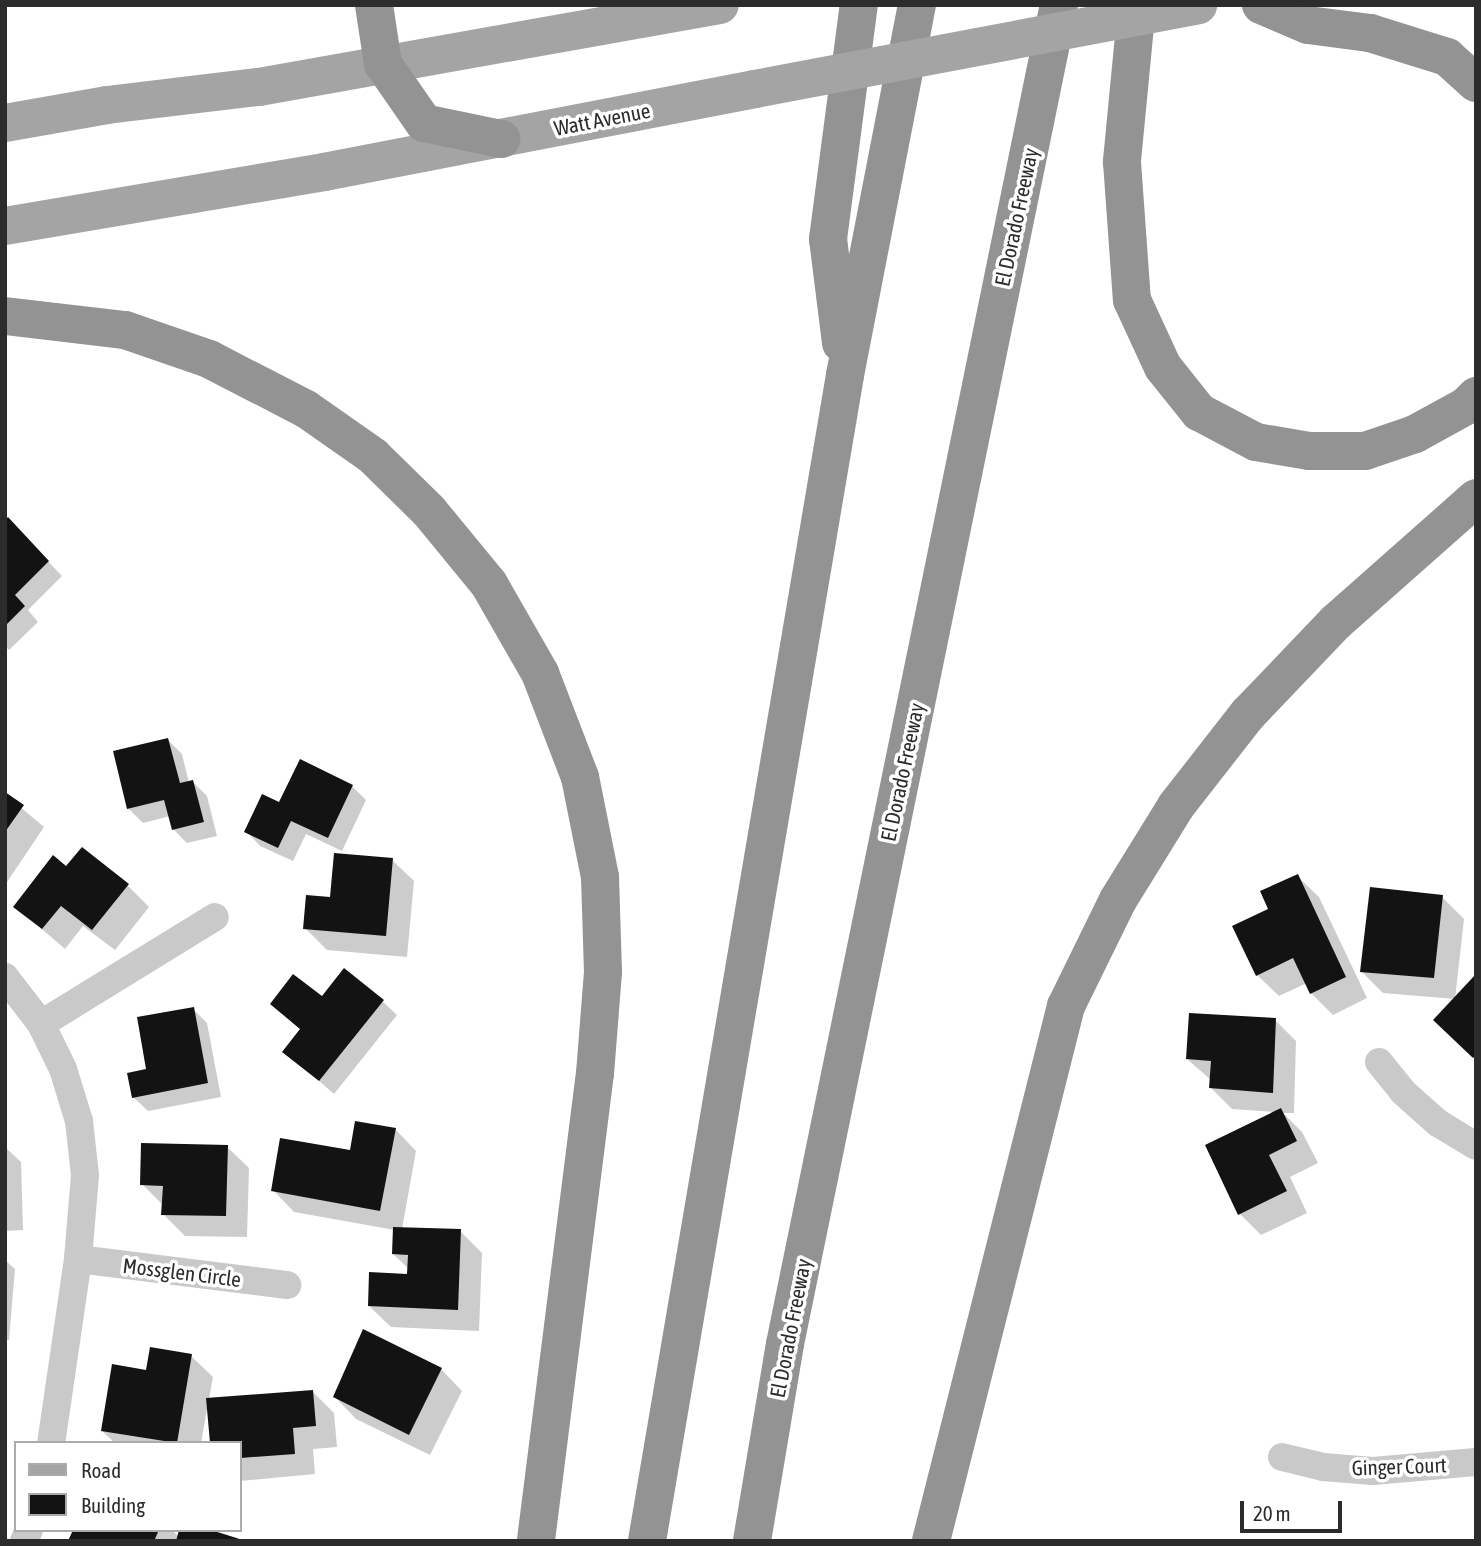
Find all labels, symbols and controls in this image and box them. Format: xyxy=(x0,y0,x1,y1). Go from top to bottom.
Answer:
street label: Watt Avenue xyxy=(552,97,652,141)
street label: El Dorado Freeway xyxy=(989,145,1043,289)
street label: El Dorado Freeway xyxy=(875,700,929,844)
street label: Mossglen Circle xyxy=(121,1252,243,1292)
street label: El Dorado Freeway xyxy=(764,1256,816,1400)
legend xyxy=(14,1441,242,1532)
street label: Ginger Court xyxy=(1351,1452,1447,1480)
text: Road xyxy=(81,1458,121,1482)
scale bar xyxy=(1243,1486,1344,1530)
text: Building xyxy=(81,1493,145,1517)
text: 20 m xyxy=(1253,1501,1291,1525)

